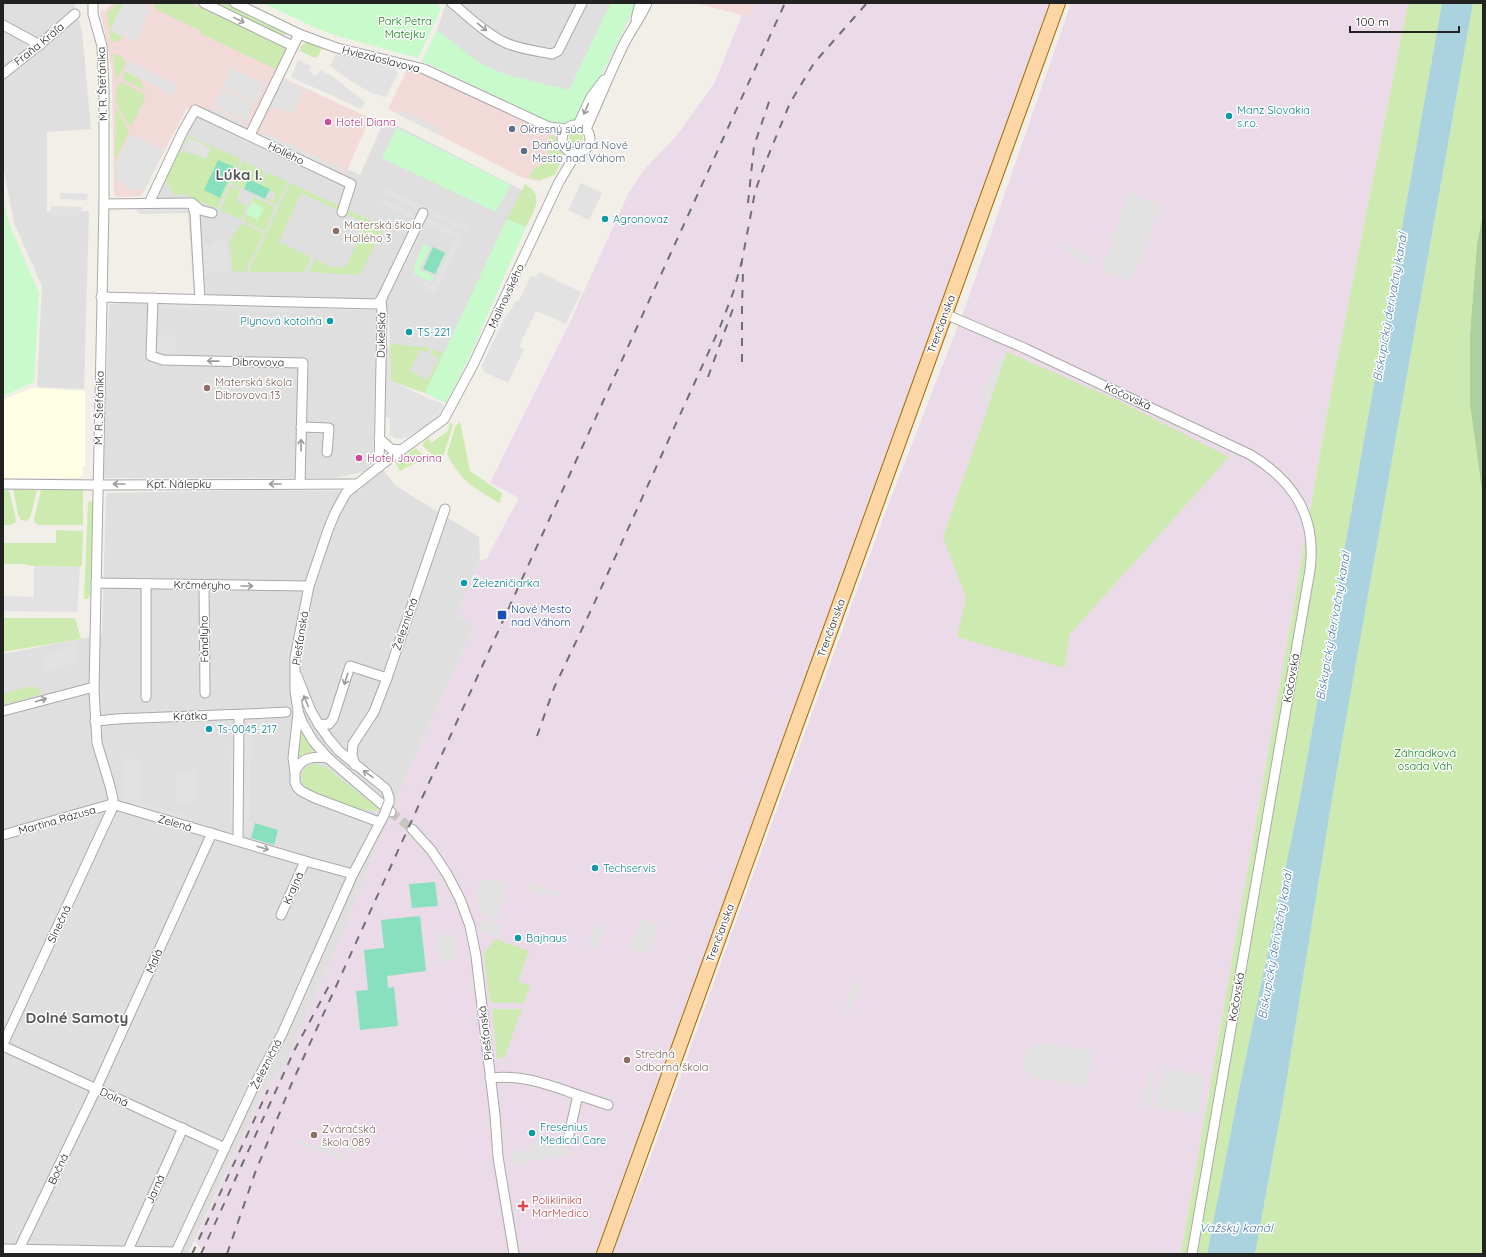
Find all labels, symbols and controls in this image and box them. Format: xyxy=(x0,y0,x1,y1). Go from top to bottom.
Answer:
scale bar xyxy=(1350,8,1459,34)
park label: Park Petra Matejku xyxy=(378,14,432,41)
text: 100 m xyxy=(1356,14,1389,29)
one-way arrow xyxy=(233,17,245,24)
street label: Fraňa Kráľa xyxy=(11,20,67,68)
one-way arrow xyxy=(477,22,488,31)
street label: Hviezdoslavova xyxy=(341,43,421,75)
street label: M. R. Štefánika xyxy=(94,47,110,121)
one-way arrow xyxy=(582,103,589,115)
place label: Manz Slovakia s.r.o. xyxy=(1237,103,1310,130)
marker: Manz Slovakia s.r.o. xyxy=(1224,111,1234,121)
place label: Hotel Diana xyxy=(336,115,396,129)
marker: Hotel Diana xyxy=(323,117,333,127)
place label: Okresný súd xyxy=(520,122,583,136)
marker: Okresný súd xyxy=(507,124,517,134)
street label: Hollého xyxy=(266,138,307,168)
place label: Daňový úrad Nové Mesto nad Váhom xyxy=(532,138,628,165)
marker: Daňový úrad Nové Mesto nad Váhom xyxy=(519,146,529,156)
district label: Lúka I. xyxy=(215,165,263,184)
place label: Agronovaz xyxy=(613,212,668,226)
marker: Agronovaz xyxy=(600,214,610,224)
place label: Materská škola Hollého 3 xyxy=(344,218,421,245)
marker: Materská škola Hollého 3 xyxy=(331,226,341,236)
water label: Biskupický derivačný kanál xyxy=(1369,230,1410,382)
street label: Malinovského xyxy=(485,261,527,330)
street label: Trenčianska xyxy=(924,293,958,355)
street label: Dukelská xyxy=(374,312,388,358)
place label: Plynová kotolňa xyxy=(240,314,322,328)
marker: Plynová kotolňa xyxy=(325,316,335,326)
place label: TS-221 xyxy=(417,325,450,339)
marker: TS-221 xyxy=(404,327,414,337)
street label: Dibrovova xyxy=(232,355,284,369)
one-way arrow xyxy=(207,357,220,365)
street label: M. R. Štefánika xyxy=(91,371,107,445)
place label: Materská škola Dibrovova 13 xyxy=(215,375,292,402)
street label: Kočovská xyxy=(1103,379,1153,413)
marker: Materská škola Dibrovova 13 xyxy=(202,383,212,393)
one-way arrow xyxy=(297,439,305,452)
place label: Hotel Javorina xyxy=(367,451,442,465)
marker: Hotel Javorina xyxy=(354,453,364,463)
street label: Kpt. Nálepku xyxy=(147,477,211,491)
one-way arrow xyxy=(113,480,126,488)
one-way arrow xyxy=(269,480,282,488)
water label: Biskupický derivačný kanál xyxy=(1312,549,1353,701)
place label: Železničiarka xyxy=(472,576,539,590)
street label: Krčméryho xyxy=(173,578,231,593)
marker: Železničiarka xyxy=(459,578,469,588)
one-way arrow xyxy=(240,582,253,590)
street label: Železničná xyxy=(389,596,421,652)
street label: Trenčianska xyxy=(814,597,848,659)
place label: Nové Mesto nad Váhom xyxy=(511,602,572,629)
marker: Nové Mesto nad Váhom xyxy=(496,609,508,621)
street label: Piešťanská xyxy=(289,610,311,666)
street label: Fándlyho xyxy=(197,615,211,663)
street label: Kočovská xyxy=(1280,652,1302,704)
one-way arrow xyxy=(342,673,349,686)
one-way arrow xyxy=(34,696,47,704)
one-way arrow xyxy=(302,696,310,708)
street label: Krátka xyxy=(173,708,207,724)
place label: Ts-0045-217 xyxy=(217,722,277,736)
marker: Ts-0045-217 xyxy=(204,724,214,734)
park label: Záhradková osada Váh xyxy=(1394,746,1456,773)
one-way arrow xyxy=(363,770,374,778)
street label: Martina Rázusa xyxy=(17,802,97,838)
street label: Zelená xyxy=(156,811,194,835)
one-way arrow xyxy=(256,845,269,852)
place label: Techservis xyxy=(603,861,656,875)
marker: Techservis xyxy=(590,863,600,873)
water label: Biskupický derivačný kanál xyxy=(1254,868,1295,1020)
street label: Krajná xyxy=(280,870,306,906)
street label: Trenčianska xyxy=(703,902,737,964)
street label: Slnečná xyxy=(44,903,74,945)
place label: Bajhaus xyxy=(526,931,567,945)
marker: Bajhaus xyxy=(513,933,523,943)
street label: Malá xyxy=(143,947,165,975)
street label: Kočovská xyxy=(1225,971,1247,1023)
street label: Piešťanská xyxy=(475,1005,495,1061)
district label: Dolné Samoty xyxy=(26,1008,128,1027)
street label: Železničná xyxy=(247,1036,285,1092)
place label: Stredná odborná škola xyxy=(635,1047,709,1074)
marker: Stredná odborná škola xyxy=(622,1055,632,1065)
street label: Dolná xyxy=(97,1084,131,1110)
place label: Fresenius Medical Care xyxy=(540,1120,606,1147)
place label: Zváračská škola 089 xyxy=(322,1122,376,1149)
marker: Fresenius Medical Care xyxy=(527,1128,537,1138)
marker: Zváračská škola 089 xyxy=(309,1130,319,1140)
street label: Bočná xyxy=(45,1151,71,1187)
street label: Jarná xyxy=(142,1172,168,1206)
place label: Poliklinika MarMedico xyxy=(532,1193,589,1220)
marker: Poliklinika MarMedico xyxy=(517,1200,529,1212)
water label: Važský kanál xyxy=(1199,1220,1274,1235)

